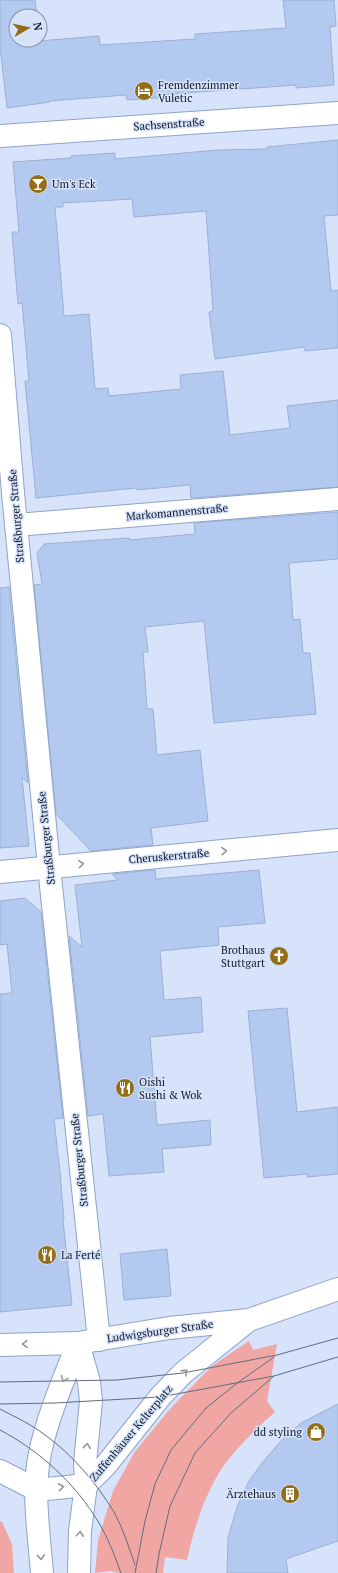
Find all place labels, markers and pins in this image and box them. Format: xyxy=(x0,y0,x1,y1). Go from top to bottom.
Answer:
place label: Fremdenzimmer Vuletic xyxy=(158,78,240,105)
hotel icon: Fremdenzimmer Vuletic xyxy=(133,80,155,102)
bar icon: Um's Eck xyxy=(27,173,49,195)
place label: Um's Eck xyxy=(52,177,96,191)
place label: Brothaus Stuttgart xyxy=(221,943,265,970)
church icon: Brothaus Stuttgart xyxy=(268,945,290,967)
place label: Oishi Sushi & Wok xyxy=(139,1075,202,1102)
restaurant icon: Oishi Sushi & Wok xyxy=(114,1077,136,1099)
restaurant icon: La Ferté xyxy=(36,1244,58,1266)
place label: La Ferté xyxy=(61,1248,101,1262)
shop icon: dd styling xyxy=(305,1421,327,1443)
place label: dd styling xyxy=(254,1425,302,1439)
building icon: Ärztehaus xyxy=(279,1483,301,1505)
place label: Ärztehaus xyxy=(226,1487,276,1501)

